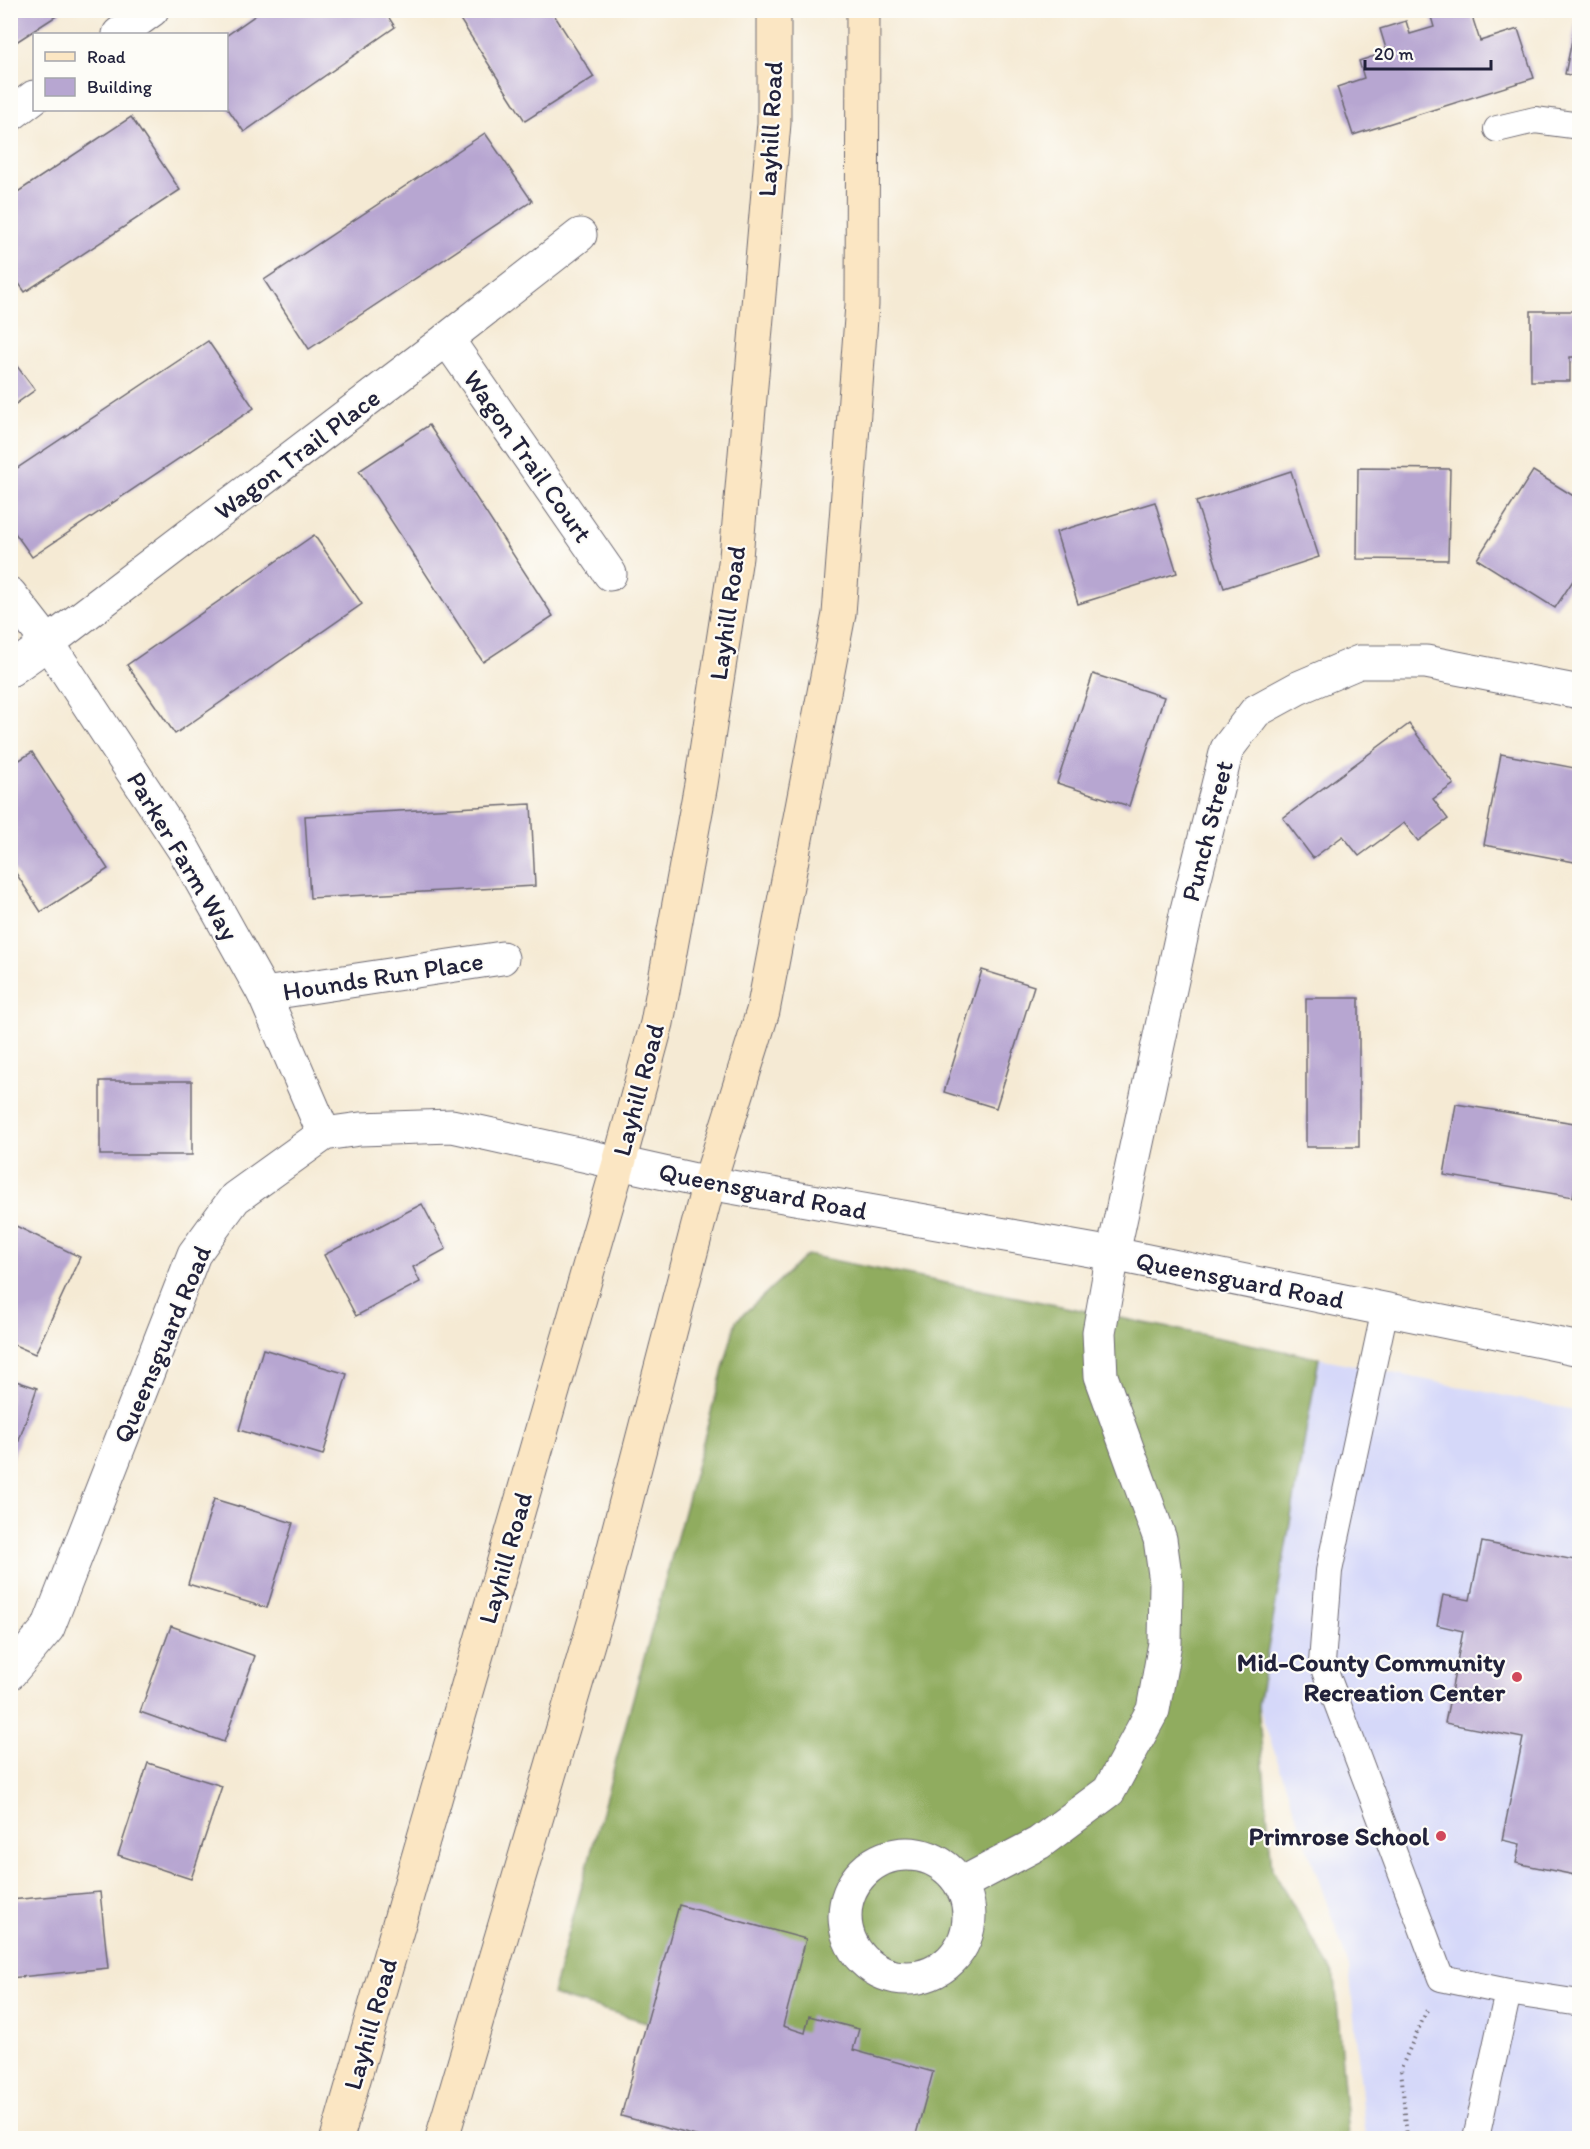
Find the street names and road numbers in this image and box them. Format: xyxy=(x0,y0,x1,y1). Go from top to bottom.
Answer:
street label: Layhill Road xyxy=(750,60,790,198)
street label: Wagon Trail Court xyxy=(457,364,600,549)
street label: Wagon Trail Place xyxy=(208,381,386,527)
street label: Layhill Road xyxy=(702,544,752,682)
street label: Punch Street xyxy=(1174,757,1240,905)
street label: Parker Farm Way xyxy=(120,766,246,946)
street label: Hounds Run Place xyxy=(280,944,486,1008)
street label: Layhill Road xyxy=(605,1020,671,1160)
street label: Queensguard Road xyxy=(656,1155,870,1227)
street label: Queensguard Road xyxy=(106,1240,218,1448)
street label: Queensguard Road xyxy=(1133,1244,1347,1316)
street label: Layhill Road xyxy=(471,1488,539,1628)
street label: Layhill Road xyxy=(336,1954,404,2094)

